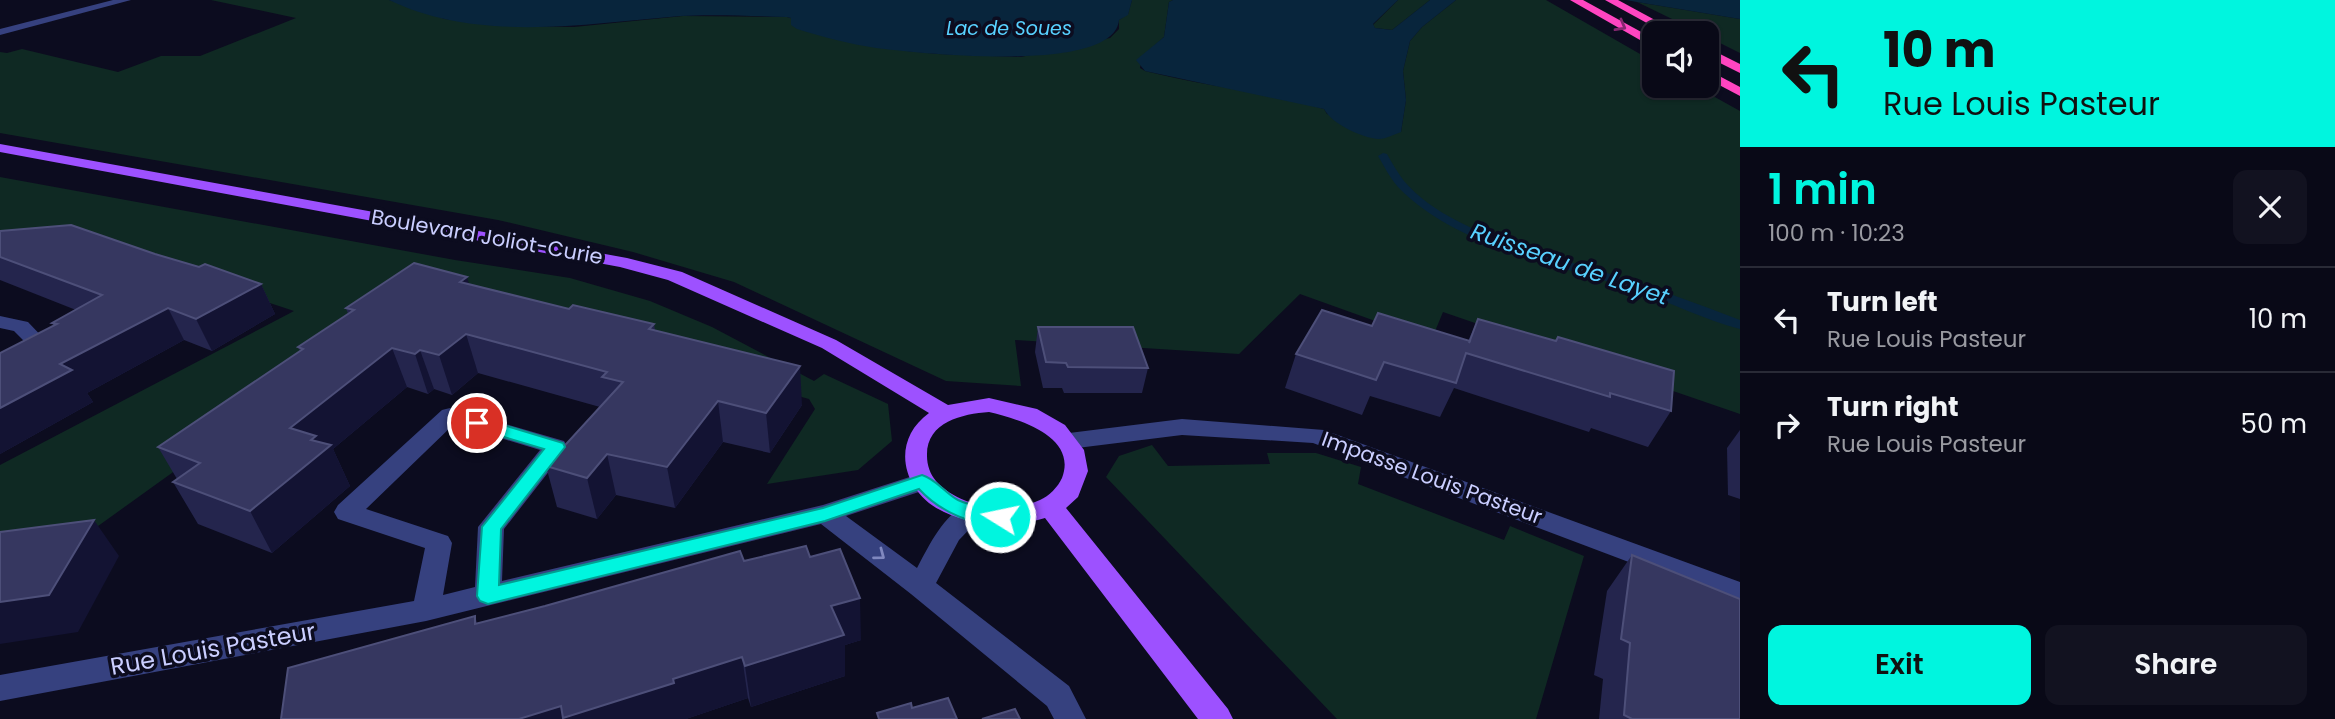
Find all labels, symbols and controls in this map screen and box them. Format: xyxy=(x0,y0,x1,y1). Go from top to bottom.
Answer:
water label: Lac de Soues xyxy=(946,15,1072,42)
text: 10 m xyxy=(1883,16,1996,84)
one-way arrow xyxy=(1614,18,1626,31)
map controls xyxy=(1642,21,1719,98)
button: sound xyxy=(1642,21,1719,98)
icon: left xyxy=(1768,28,1859,119)
text: Rue Louis Pasteur xyxy=(1883,81,2160,126)
text: 1 min xyxy=(1768,160,1877,219)
button: close xyxy=(2233,170,2307,244)
street label: Boulevard Joliot-Curie xyxy=(369,202,605,271)
water label: Ruisseau de Layet xyxy=(1467,215,1674,313)
text: 100 m · 10:23 xyxy=(1768,217,1905,249)
text: Turn left xyxy=(1827,284,1938,320)
icon: left xyxy=(1768,301,1806,339)
text: 10 m xyxy=(2249,301,2307,337)
text: Rue Louis Pasteur xyxy=(1827,323,2026,355)
text: Turn right xyxy=(1827,389,1959,425)
pin xyxy=(447,393,507,453)
icon: arrive xyxy=(458,404,496,442)
icon: right xyxy=(1768,406,1806,444)
text: 50 m xyxy=(2241,406,2307,442)
street label: Impasse Louis Pasteur xyxy=(1318,424,1547,531)
text: Rue Louis Pasteur xyxy=(1827,428,2026,460)
position arrow xyxy=(963,480,1037,554)
one-way arrow xyxy=(872,547,885,560)
street label: Rue Louis Pasteur xyxy=(108,614,318,683)
button: Exit xyxy=(1768,625,2031,705)
button: Share xyxy=(2045,625,2307,705)

